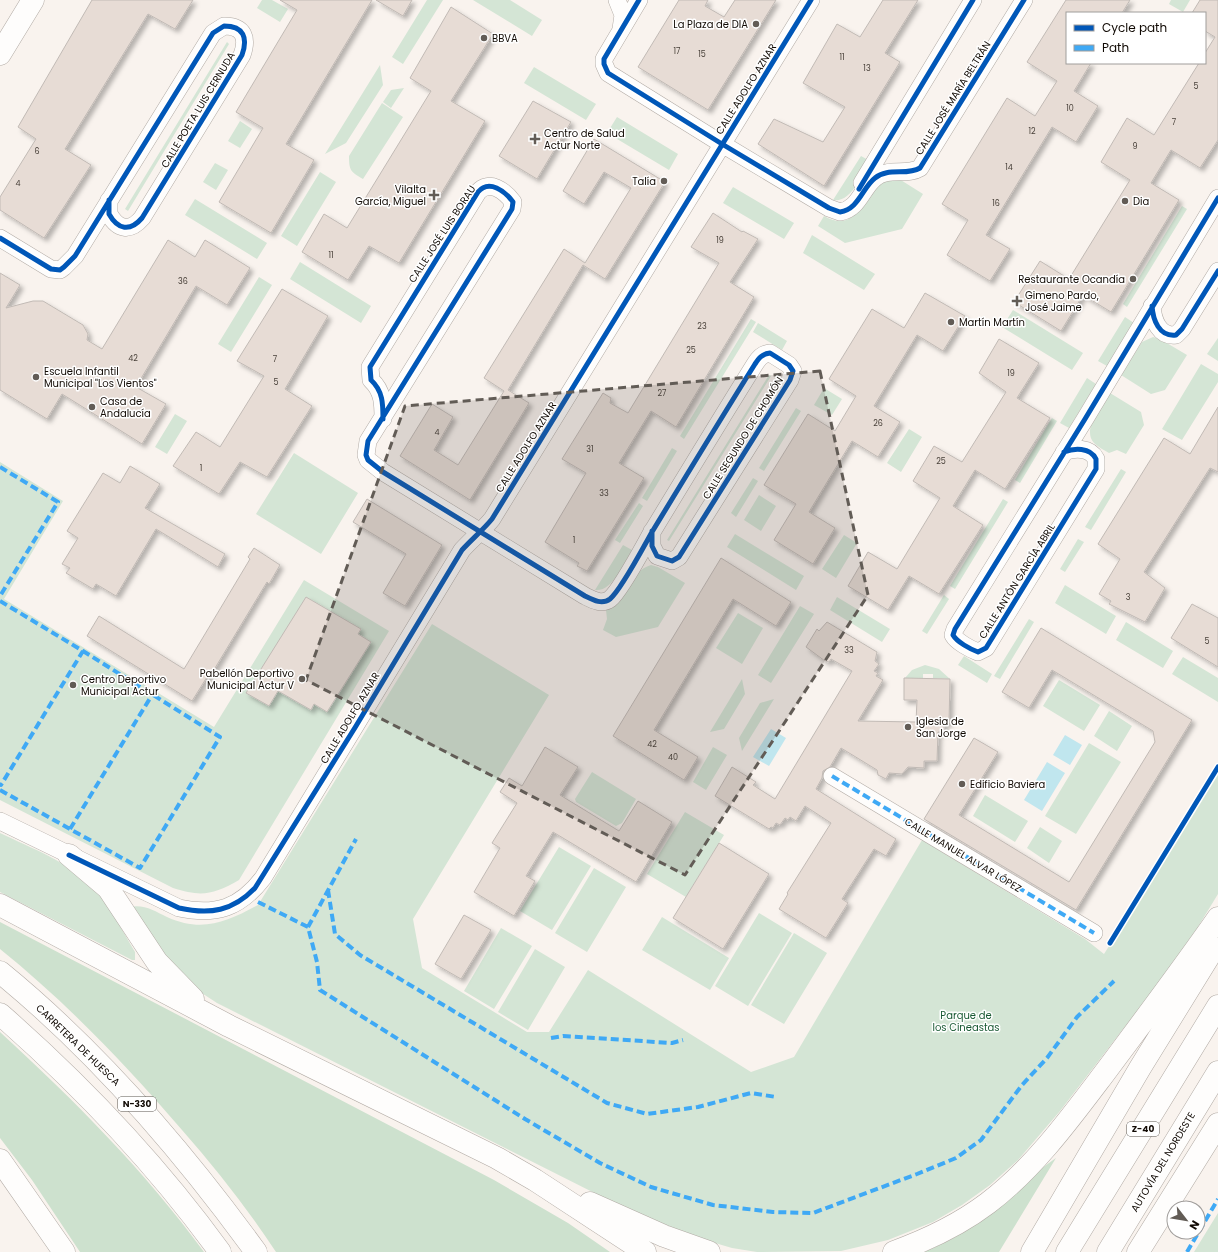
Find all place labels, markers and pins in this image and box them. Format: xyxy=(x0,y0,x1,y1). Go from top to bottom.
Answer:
place label: La Plaza de DIA xyxy=(673,17,748,32)
marker: La Plaza de DIA xyxy=(751,19,761,29)
place label: BBVA xyxy=(492,31,518,46)
marker: BBVA xyxy=(479,33,489,43)
place label: Centro de Salud Actur Norte xyxy=(544,126,625,153)
marker: Centro de Salud Actur Norte xyxy=(529,133,541,145)
place label: Talía xyxy=(632,174,656,189)
marker: Talía xyxy=(659,176,669,186)
place label: Vilalta García, Miguel xyxy=(355,182,426,209)
marker: Vilalta García, Miguel xyxy=(429,190,439,200)
place label: Dia xyxy=(1133,194,1149,209)
marker: Dia xyxy=(1120,196,1130,206)
place label: Restaurante Ocandía xyxy=(1018,272,1125,287)
marker: Restaurante Ocandía xyxy=(1128,274,1138,284)
place label: Gimeno Pardo, José Jaime xyxy=(1025,288,1099,315)
marker: Gimeno Pardo, José Jaime xyxy=(1012,296,1022,306)
place label: Martín Martín xyxy=(959,315,1025,330)
marker: Martín Martín xyxy=(946,317,956,327)
place label: Escuela Infantil Municipal "Los Vientos" xyxy=(44,364,157,391)
marker: Escuela Infantil Municipal "Los Vientos" xyxy=(31,372,41,382)
place label: Casa de Andalucía xyxy=(100,394,151,421)
marker: Casa de Andalucía xyxy=(87,402,97,412)
place label: Pabellón Deportivo Municipal Actur V xyxy=(200,666,294,693)
place label: Centro Deportivo Municipal Actur xyxy=(81,672,166,699)
marker: Pabellón Deportivo Municipal Actur V xyxy=(297,674,307,684)
marker: Centro Deportivo Municipal Actur xyxy=(68,680,78,690)
place label: Iglesia de San Jorge xyxy=(916,714,966,741)
marker: Iglesia de San Jorge xyxy=(903,722,913,732)
place label: Edificio Baviera xyxy=(970,777,1045,792)
marker: Edificio Baviera xyxy=(957,779,967,789)

